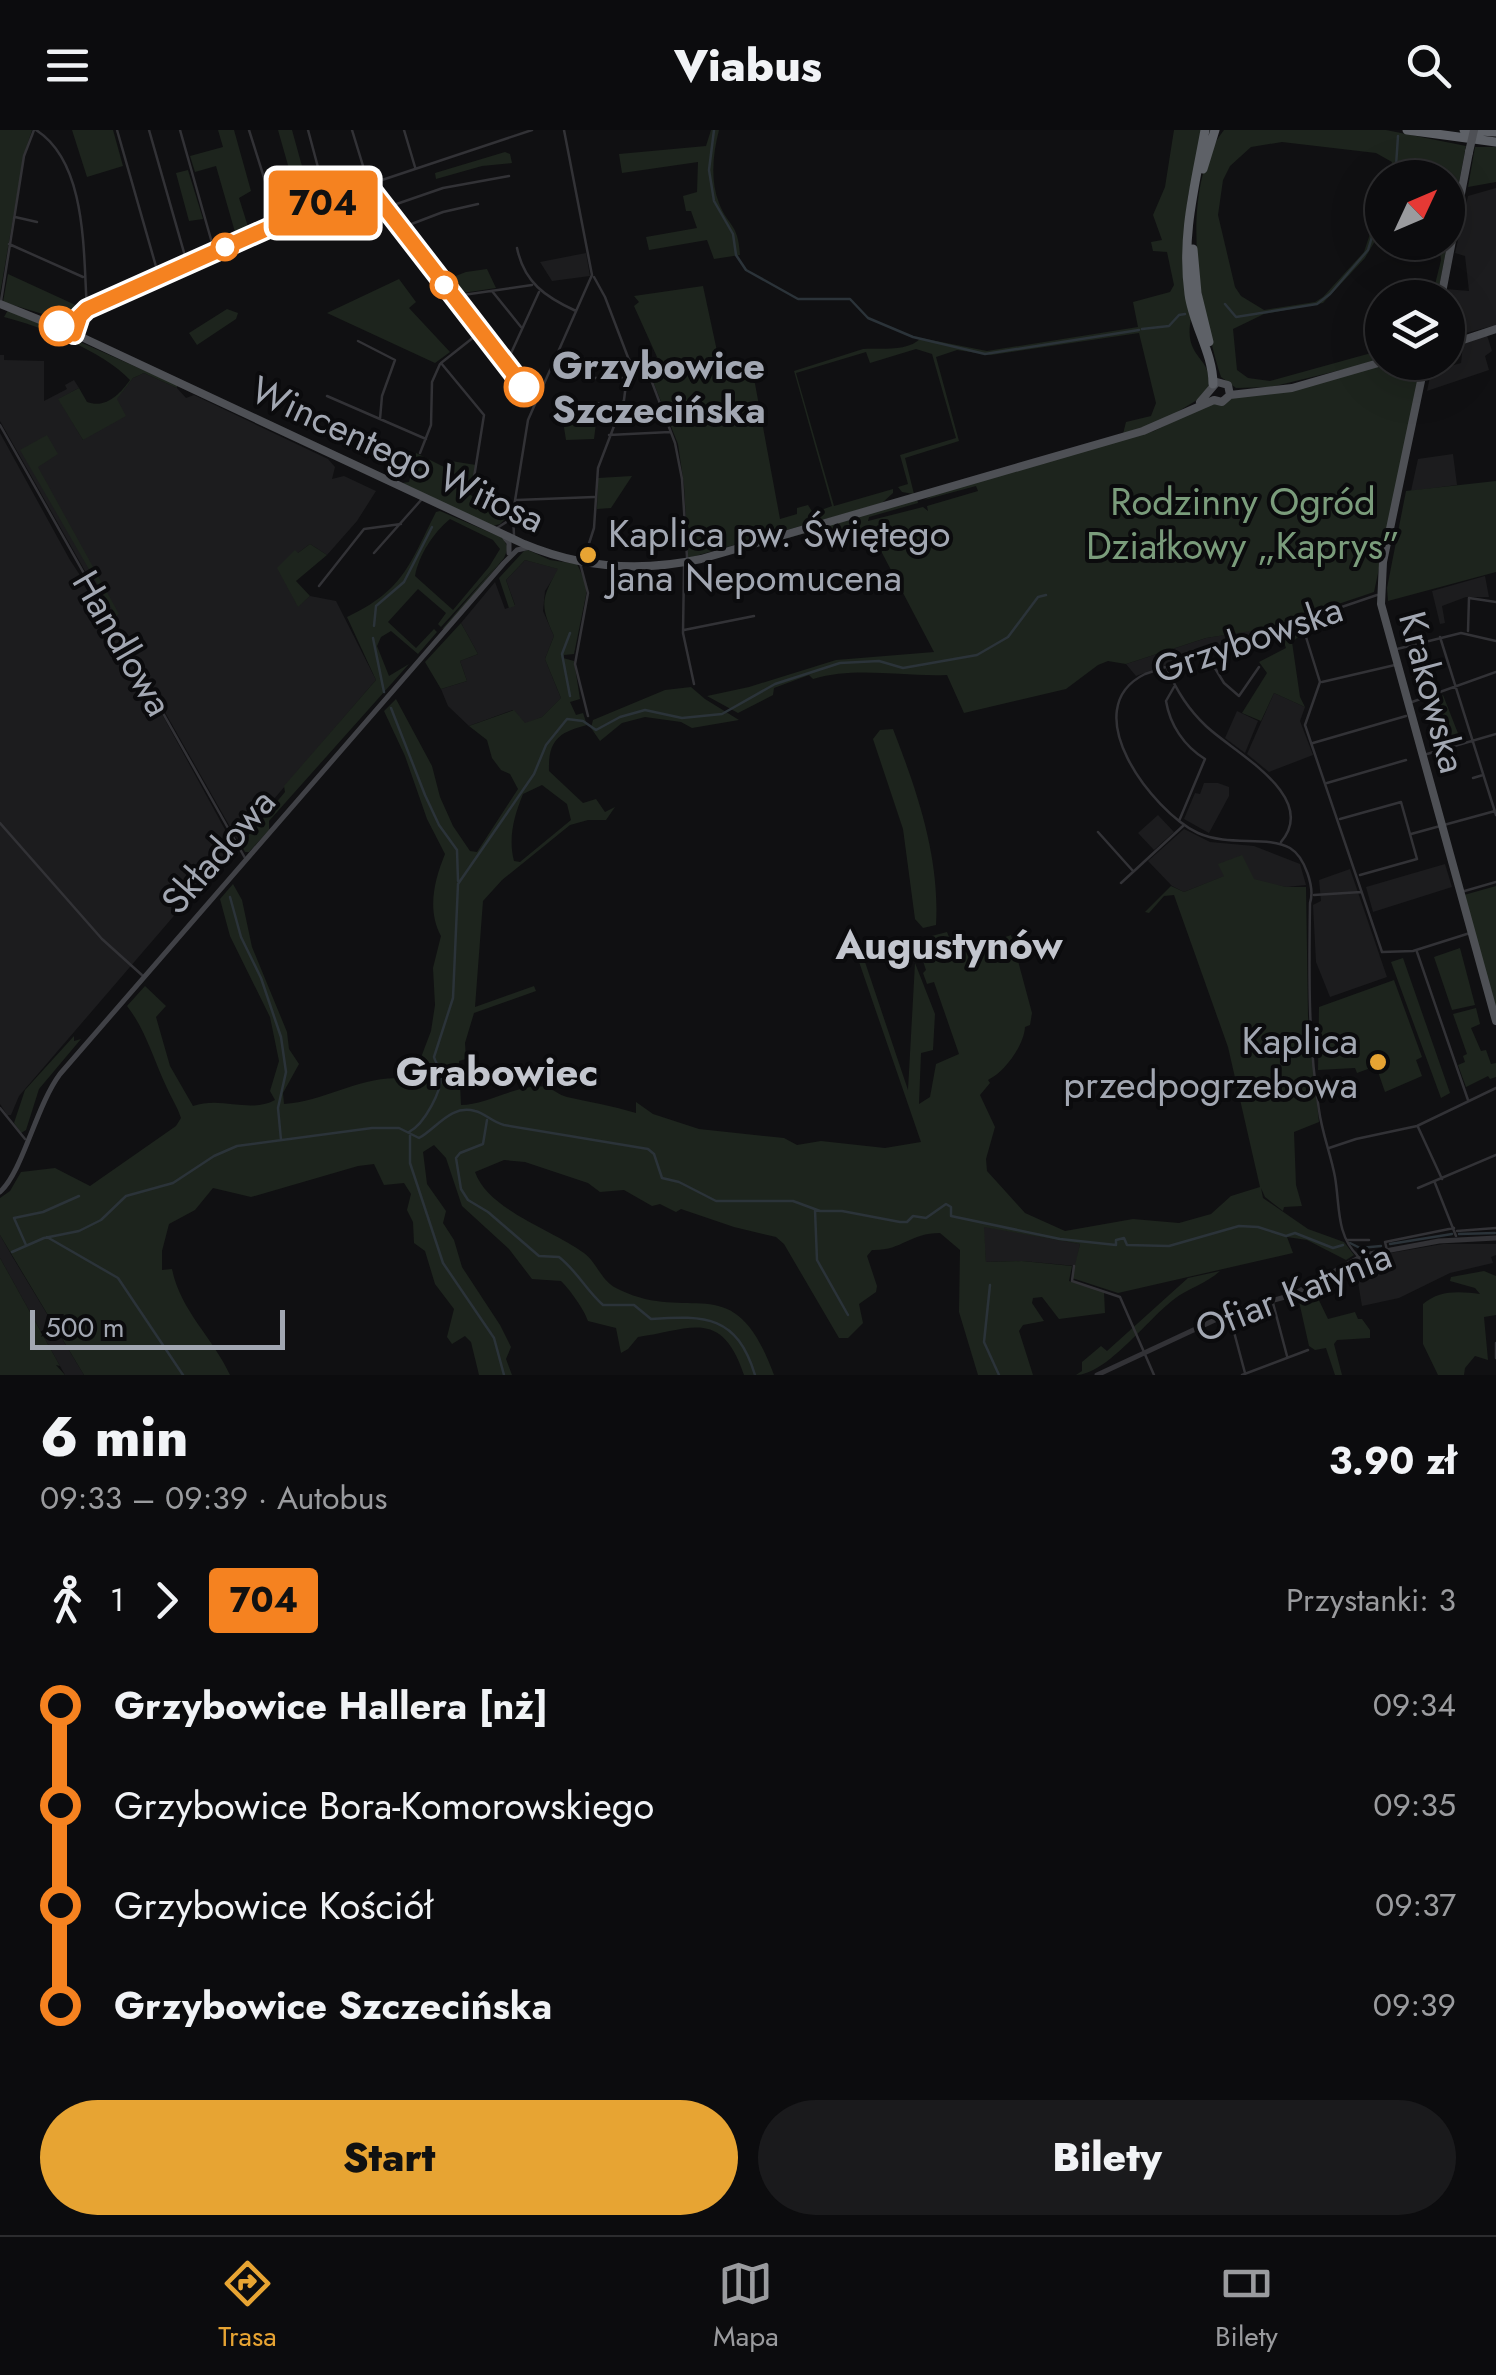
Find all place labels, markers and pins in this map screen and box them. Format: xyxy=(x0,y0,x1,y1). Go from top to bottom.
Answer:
unlabelled marker xyxy=(212,234,238,260)
unlabelled marker xyxy=(431,272,457,298)
unlabelled marker xyxy=(40,307,78,345)
place label: Grzybowice Szczecińska xyxy=(552,338,766,437)
marker: Grzybowice Szczecińska xyxy=(505,368,543,406)
place label: Kaplica pw. Świętego Jana Nepomucena xyxy=(603,506,951,605)
marker: Kaplica pw. Świętego Jana Nepomucena xyxy=(577,544,599,566)
place label: Kaplica przedpogrzebowa xyxy=(1063,1013,1358,1112)
marker: Kaplica przedpogrzebowa xyxy=(1367,1051,1389,1073)

